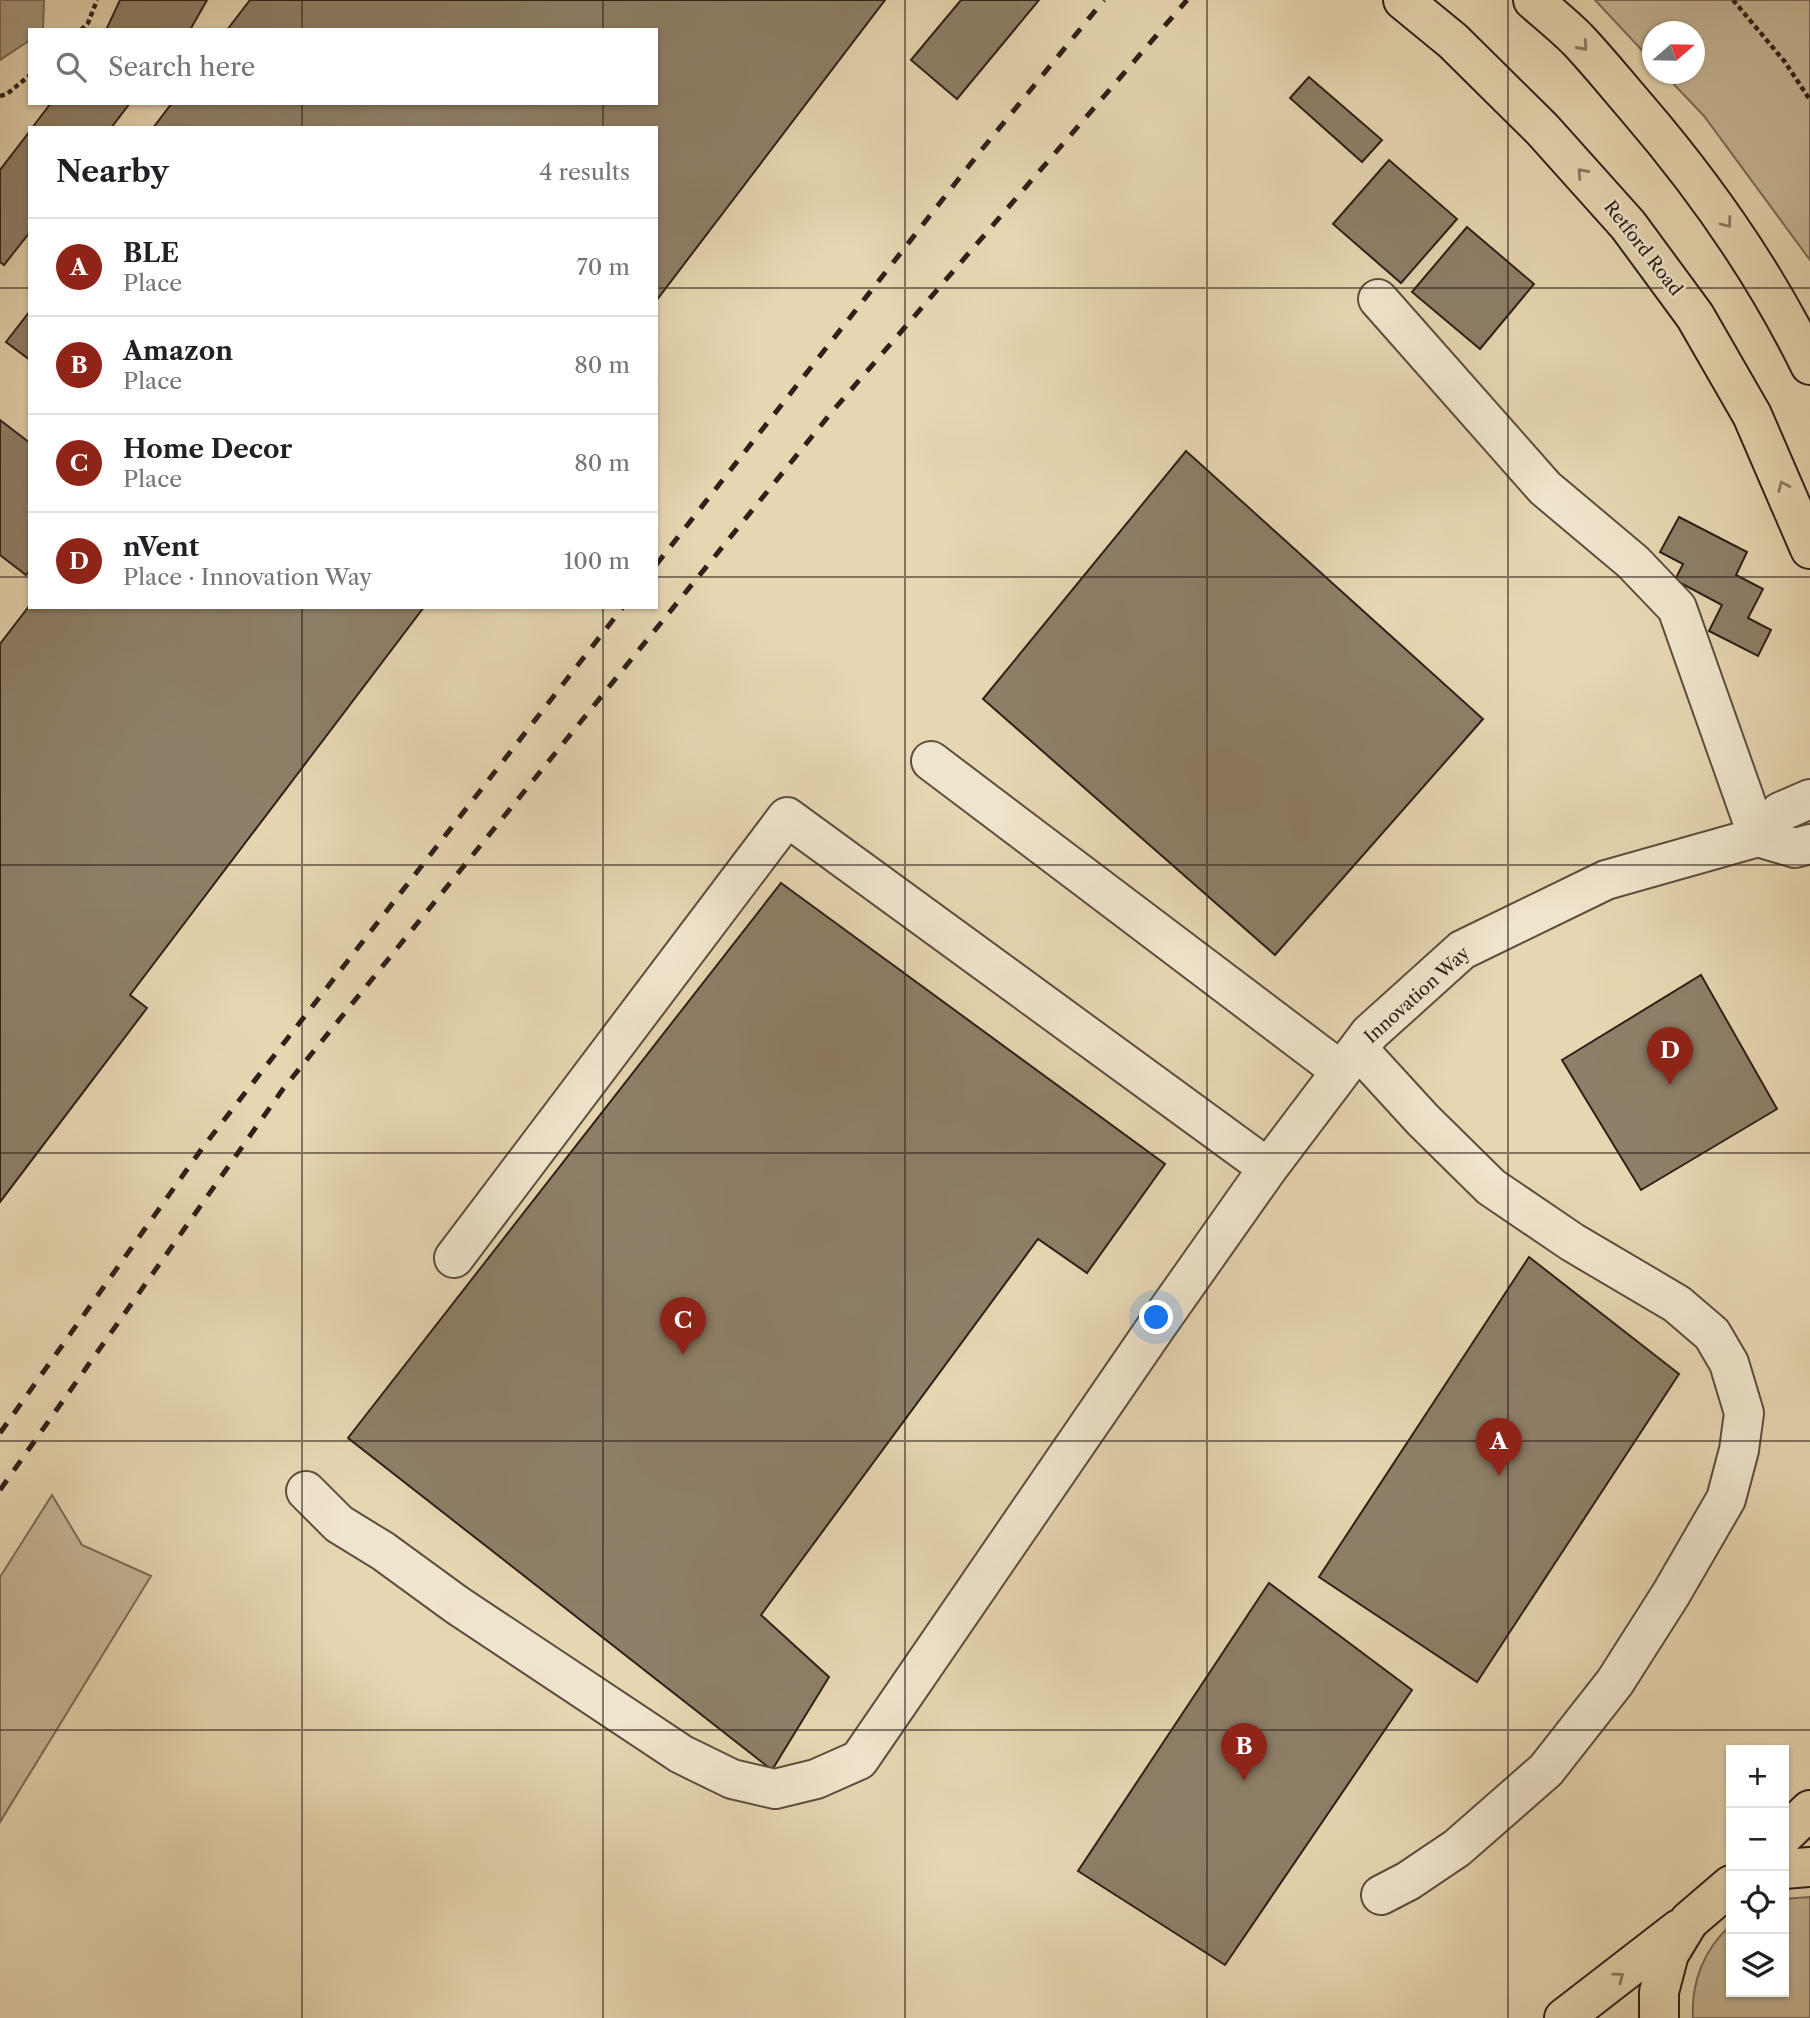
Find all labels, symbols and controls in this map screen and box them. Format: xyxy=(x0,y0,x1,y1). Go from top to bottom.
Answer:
north arrow xyxy=(1642,21,1705,84)
search box xyxy=(28,28,658,105)
one-way arrow xyxy=(1575,38,1587,51)
icon: search xyxy=(52,48,90,86)
text: Search here xyxy=(108,51,255,83)
text: Nearby xyxy=(56,153,169,190)
text: 4 results xyxy=(539,158,630,186)
one-way arrow xyxy=(1577,168,1590,181)
street label: Retford Road xyxy=(1599,196,1687,300)
one-way arrow xyxy=(1718,215,1731,227)
text: BLE xyxy=(123,237,179,269)
text: A xyxy=(70,253,88,281)
text: 70 m xyxy=(577,253,630,281)
text: Place xyxy=(123,269,182,297)
text: Amazon xyxy=(123,335,233,367)
text: B xyxy=(70,351,88,379)
text: 80 m xyxy=(574,351,630,379)
text: Place xyxy=(123,367,182,395)
text: Home Decor xyxy=(123,433,292,465)
text: C xyxy=(70,449,88,477)
text: 80 m xyxy=(574,449,630,477)
text: Place xyxy=(123,465,182,493)
one-way arrow xyxy=(1777,481,1791,493)
text: nVent xyxy=(123,531,199,563)
text: D xyxy=(69,547,89,575)
text: 100 m xyxy=(564,547,630,575)
text: Place · Innovation Way xyxy=(123,563,372,591)
street label: Innovation Way xyxy=(1360,941,1475,1048)
pin: D xyxy=(1647,1027,1693,1085)
pin: C xyxy=(660,1297,706,1355)
your location xyxy=(1139,1300,1173,1334)
pin: A xyxy=(1476,1418,1522,1476)
pin: B xyxy=(1221,1723,1267,1781)
map controls xyxy=(1726,1745,1789,1997)
button: + xyxy=(1726,1745,1789,1808)
button: − xyxy=(1726,1808,1789,1871)
button: locate xyxy=(1726,1871,1789,1934)
button: layers xyxy=(1726,1934,1789,1997)
one-way arrow xyxy=(1611,1972,1624,1985)

